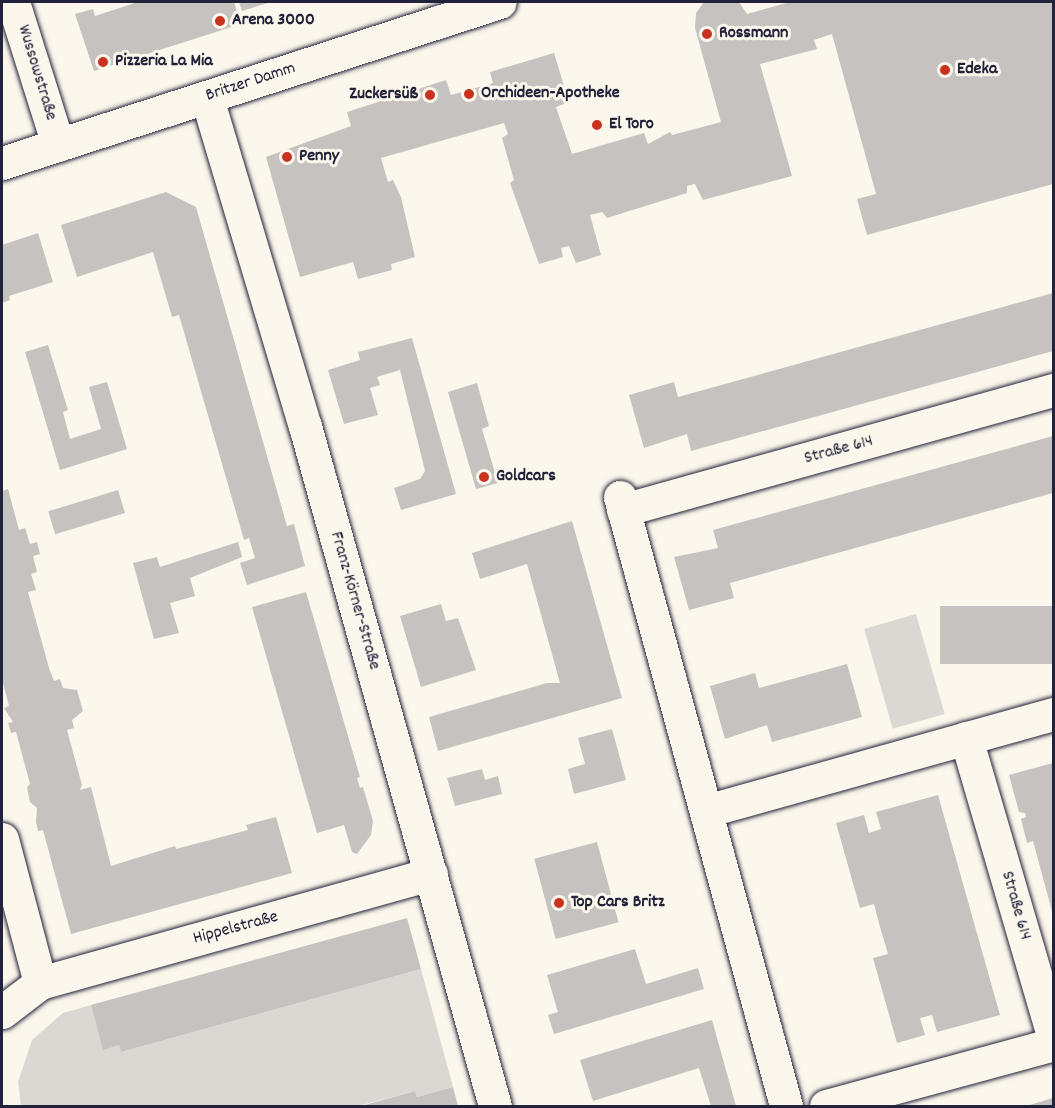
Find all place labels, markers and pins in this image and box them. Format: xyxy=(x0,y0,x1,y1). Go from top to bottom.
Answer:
place label: Arena 3000 xyxy=(232,10,315,32)
marker: Arena 3000 xyxy=(213,14,227,28)
place label: Rossmann xyxy=(719,23,788,45)
marker: Rossmann xyxy=(700,27,714,41)
place label: Pizzeria La Mia xyxy=(115,51,213,73)
marker: Pizzeria La Mia xyxy=(96,55,110,69)
place label: Edeka xyxy=(957,59,997,81)
marker: Edeka xyxy=(938,63,952,77)
place label: Orchideen-Apotheke xyxy=(481,83,620,105)
place label: Zuckersüß xyxy=(349,84,418,106)
marker: Orchideen-Apotheke xyxy=(462,87,476,101)
marker: Zuckersüß xyxy=(423,88,437,102)
place label: El Toro xyxy=(609,114,654,136)
marker: El Toro xyxy=(590,118,604,132)
place label: Penny xyxy=(299,146,339,168)
marker: Penny xyxy=(280,150,294,164)
place label: Goldcars xyxy=(496,466,556,488)
marker: Goldcars xyxy=(477,470,491,484)
place label: Top Cars Britz xyxy=(571,892,665,914)
marker: Top Cars Britz xyxy=(552,896,566,910)

